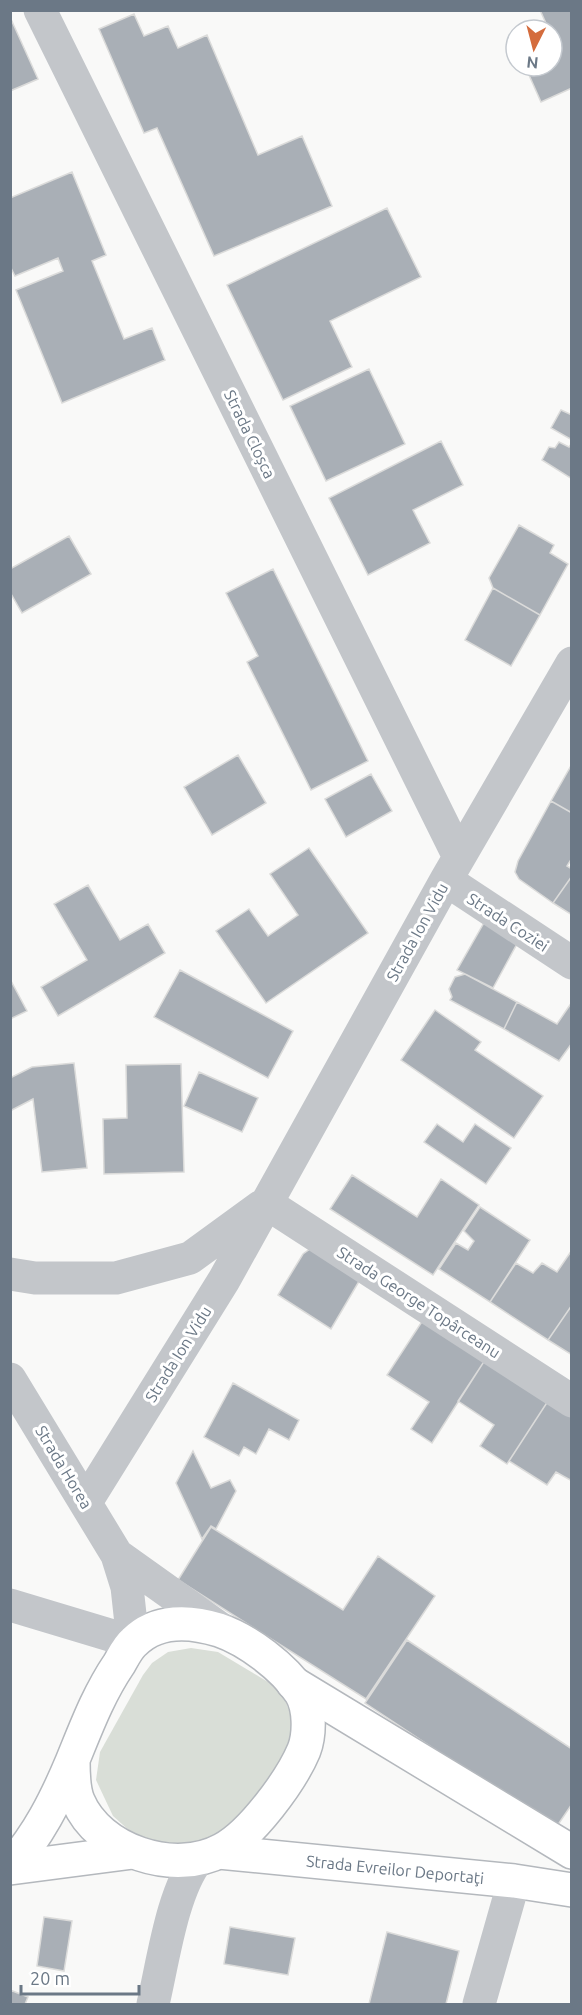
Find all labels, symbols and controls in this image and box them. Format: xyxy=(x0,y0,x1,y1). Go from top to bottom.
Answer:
north arrow xyxy=(504,18,564,78)
text: N xyxy=(526,53,539,72)
street label: Strada Cloșca xyxy=(221,387,279,481)
street label: Strada Ion Vidu xyxy=(383,880,451,984)
street label: Strada Coziei xyxy=(464,889,552,955)
street label: Strada George Topârceanu xyxy=(334,1243,504,1361)
street label: Strada Ion Vidu xyxy=(141,1303,215,1405)
street label: Strada Horea xyxy=(32,1422,96,1512)
street label: Strada Evreilor Deportaţi xyxy=(305,1852,485,1887)
scale bar xyxy=(21,1958,140,1996)
text: 20 m xyxy=(30,1968,70,1988)

